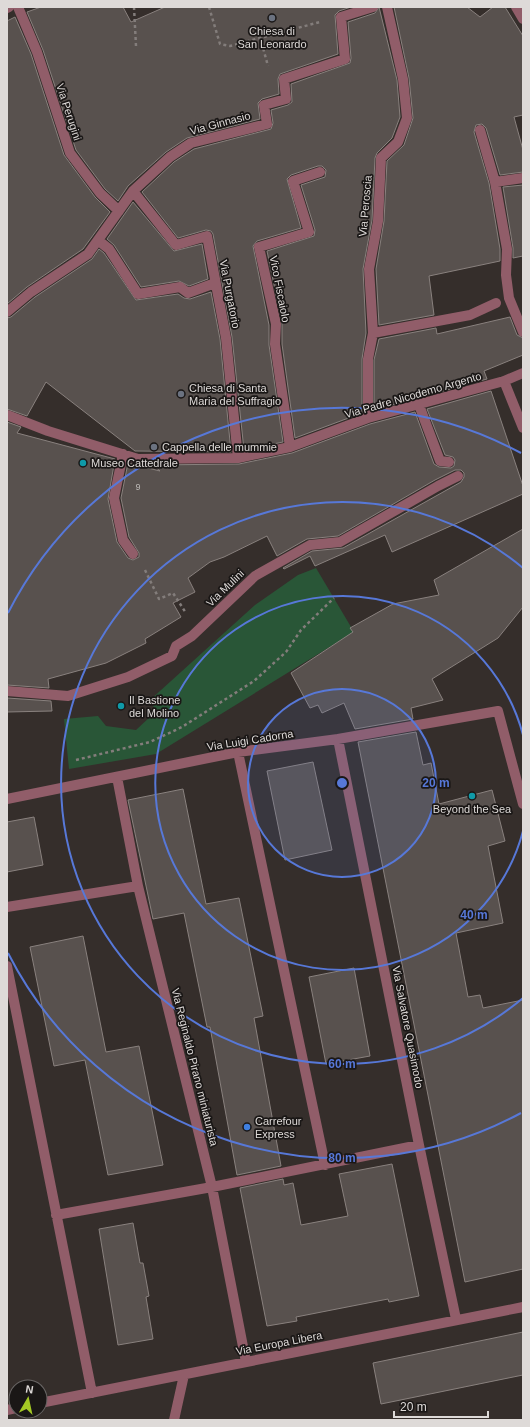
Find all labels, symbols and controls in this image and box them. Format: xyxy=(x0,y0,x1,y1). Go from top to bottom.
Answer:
marker: Chiesa di San Leonardo xyxy=(267,13,277,23)
place label: Chiesa di San Leonardo xyxy=(237,25,307,50)
street label: Via Perugini xyxy=(54,82,84,142)
street label: Via Ginnasio xyxy=(188,109,252,137)
street label: Via Peroscia xyxy=(356,174,374,237)
street label: Vico Fiscaiolo xyxy=(268,255,292,323)
street label: Via Purgatorio xyxy=(217,259,243,329)
street label: Via Padre Nicodemo Argento xyxy=(343,370,483,420)
place label: Chiesa di Santa Maria del Suffragio xyxy=(189,382,281,407)
marker: Chiesa di Santa Maria del Suffragio xyxy=(176,389,186,399)
place label: Cappella delle mummie xyxy=(162,441,277,453)
marker: Cappella delle mummie xyxy=(149,442,159,452)
place label: Museo Cattedrale xyxy=(91,457,178,469)
marker: Museo Cattedrale xyxy=(78,458,88,468)
house number: 9 xyxy=(135,482,141,492)
street label: Via Mulini xyxy=(204,567,246,609)
place label: Il Bastione del Molino xyxy=(129,694,180,719)
marker: Il Bastione del Molino xyxy=(116,701,126,711)
street label: Via Luigi Cadorna xyxy=(206,727,295,753)
centre of rings xyxy=(335,776,349,790)
text: 20 m xyxy=(422,776,450,790)
marker: Beyond the Sea xyxy=(467,791,477,801)
place label: Beyond the Sea xyxy=(433,803,512,815)
text: 40 m xyxy=(460,908,488,922)
street label: Via Salvatore Quasimodo xyxy=(390,965,426,1089)
street label: Via Reginaldo Pirano miniaturista xyxy=(170,987,221,1148)
text: 60 m xyxy=(328,1057,356,1071)
place label: Carrefour Express xyxy=(255,1115,302,1140)
marker: Carrefour Express xyxy=(242,1122,252,1132)
text: 80 m xyxy=(328,1151,356,1165)
street label: Via Europa Libera xyxy=(235,1329,324,1357)
north arrow xyxy=(8,1379,48,1419)
text: N xyxy=(25,1383,34,1396)
scale bar xyxy=(394,1393,488,1419)
text: 20 m xyxy=(400,1400,427,1414)

